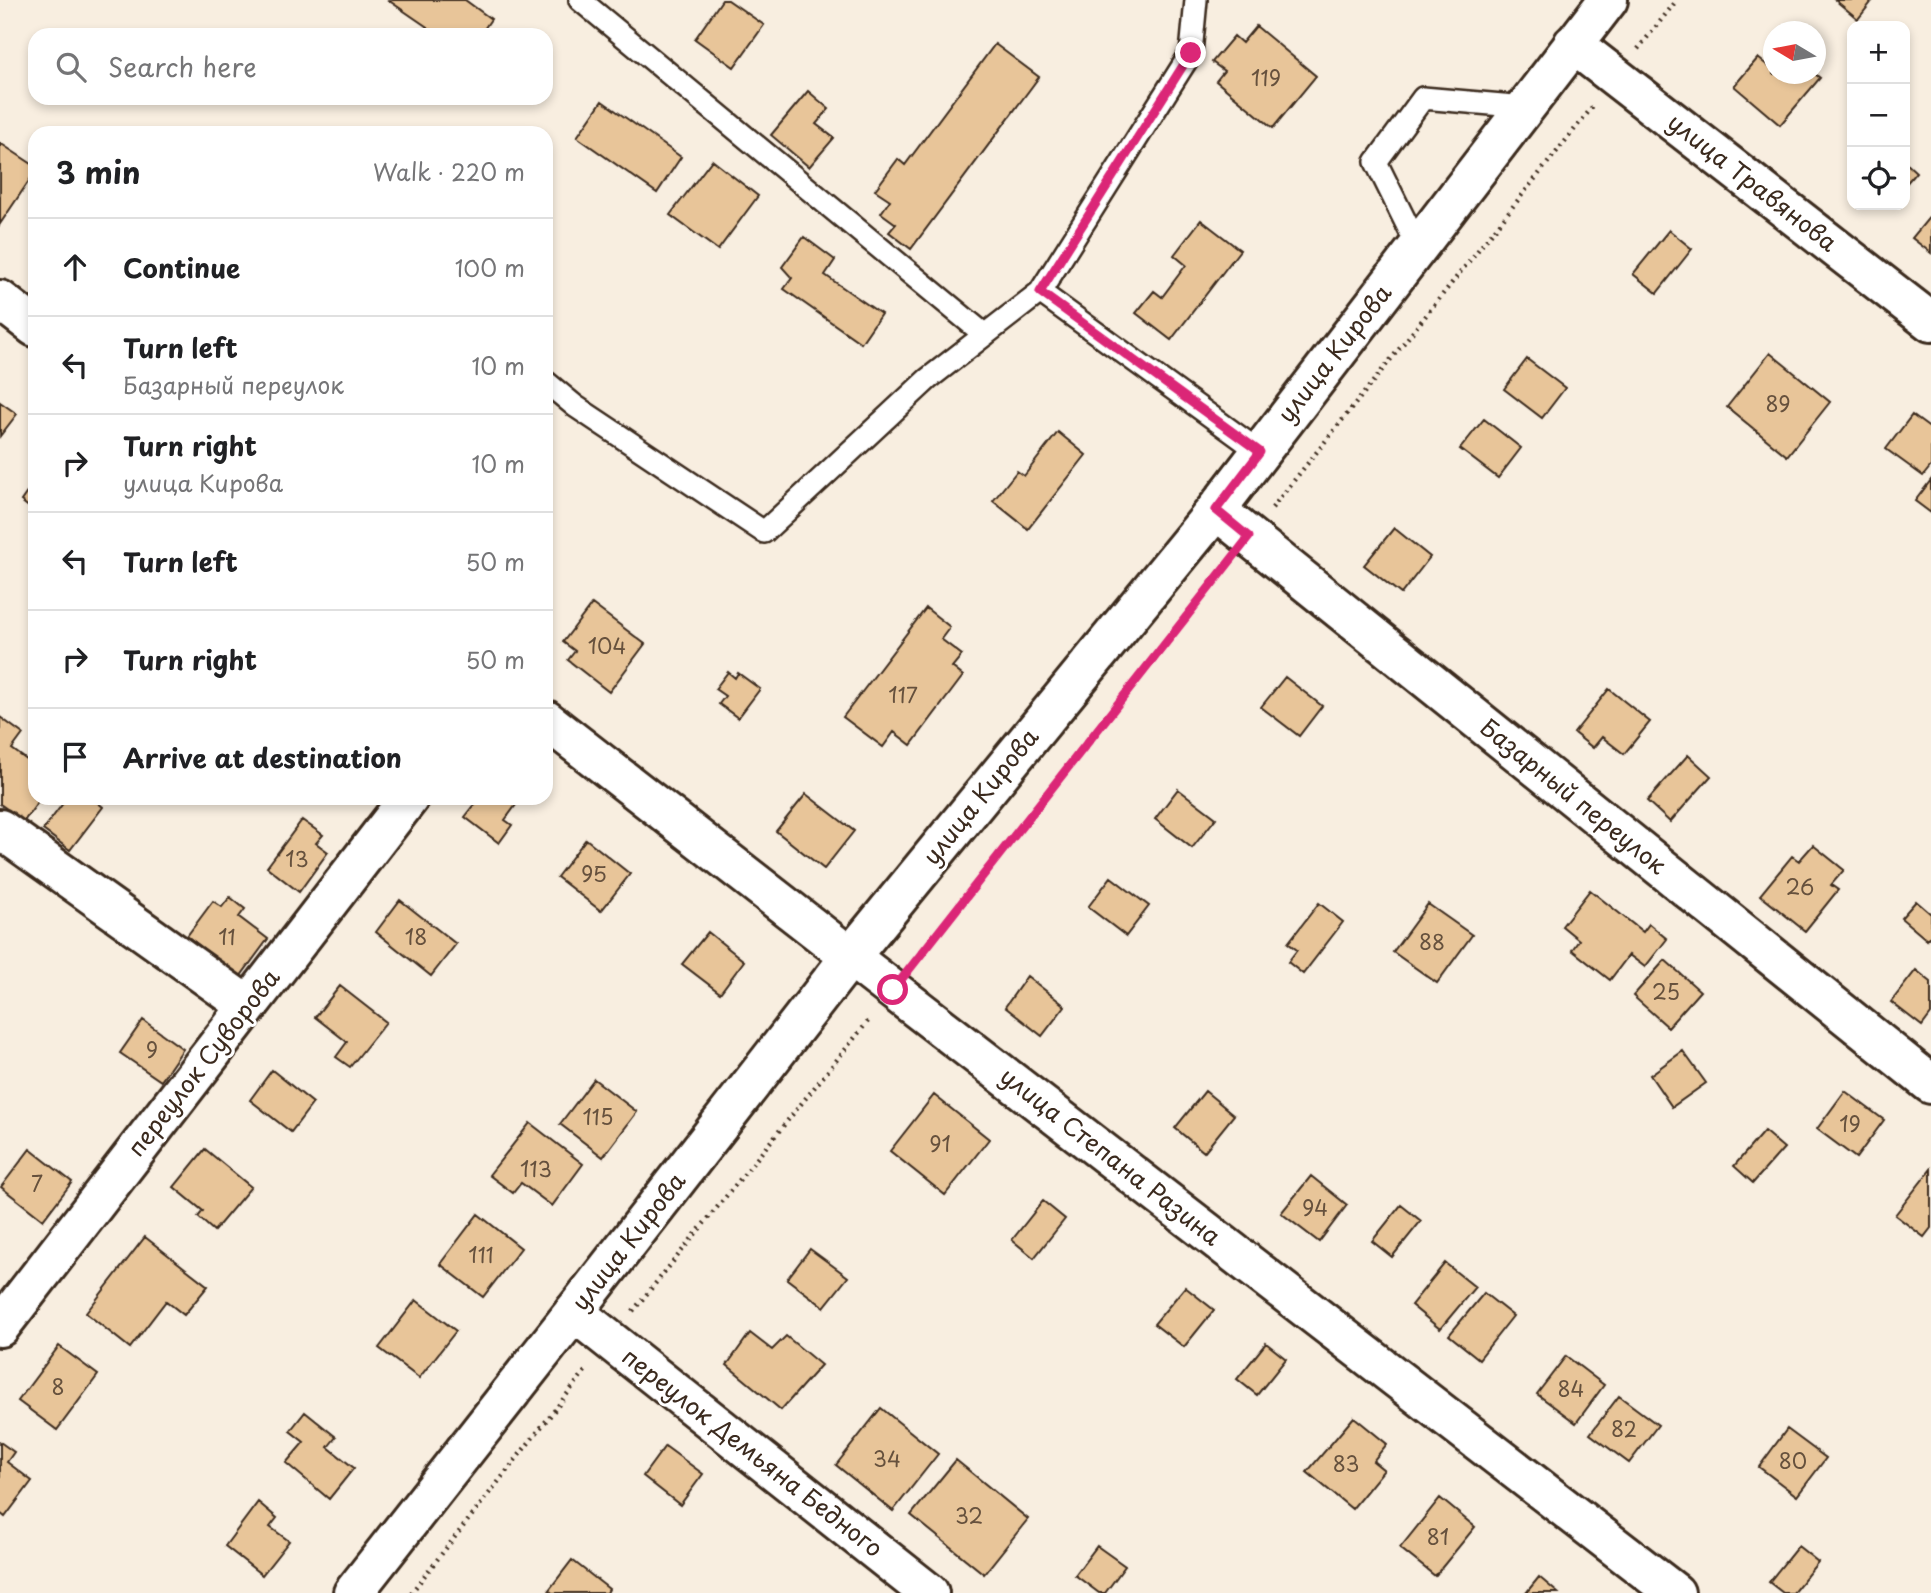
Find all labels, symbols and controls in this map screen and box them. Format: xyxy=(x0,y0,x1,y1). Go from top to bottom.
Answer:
north arrow xyxy=(1763,21,1826,84)
map controls xyxy=(1847,21,1910,210)
button: + xyxy=(1847,21,1910,84)
search box xyxy=(28,28,553,105)
route end xyxy=(1175,37,1206,68)
text: Search here xyxy=(108,47,257,86)
icon: search xyxy=(52,48,90,86)
house number: 119 xyxy=(1251,61,1281,93)
button: − xyxy=(1847,84,1910,147)
street label: улица Травянова xyxy=(1661,104,1846,259)
button: locate xyxy=(1847,147,1910,210)
text: 3 min xyxy=(56,149,141,194)
text: Walk · 220 m xyxy=(373,154,525,189)
icon: ahead xyxy=(56,248,94,286)
text: Continue xyxy=(123,248,240,287)
text: 100 m xyxy=(455,250,525,285)
street label: улица Кирова xyxy=(1268,276,1399,430)
text: Turn left xyxy=(123,328,238,367)
icon: left xyxy=(56,346,94,384)
text: 10 m xyxy=(471,348,525,383)
text: Базарный переулок xyxy=(123,367,344,402)
house number: 89 xyxy=(1765,387,1791,419)
text: Turn right xyxy=(123,426,257,465)
icon: right xyxy=(56,444,94,482)
text: 10 m xyxy=(471,446,525,481)
text: улица Кирова xyxy=(123,465,283,500)
icon: left xyxy=(56,542,94,580)
text: Turn left xyxy=(123,542,238,581)
text: 50 m xyxy=(465,544,525,579)
house number: 104 xyxy=(588,629,626,661)
icon: right xyxy=(56,640,94,678)
text: Turn right xyxy=(123,640,257,679)
text: 50 m xyxy=(465,642,525,677)
house number: 117 xyxy=(888,678,918,710)
street label: Базарный переулок xyxy=(1473,709,1676,882)
street label: улица Кирова xyxy=(913,719,1046,872)
icon: arrive xyxy=(56,738,94,776)
text: Arrive at destination xyxy=(123,738,402,777)
house number: 13 xyxy=(285,842,309,874)
house number: 95 xyxy=(581,857,607,889)
house number: 26 xyxy=(1786,870,1814,902)
house number: 11 xyxy=(218,920,236,952)
house number: 18 xyxy=(405,920,427,952)
house number: 88 xyxy=(1419,925,1445,957)
street label: переулок Суворова xyxy=(118,960,287,1163)
route start xyxy=(877,974,908,1005)
house number: 25 xyxy=(1652,975,1680,1007)
house number: 9 xyxy=(146,1033,158,1065)
street label: улица Степана Разина xyxy=(993,1058,1229,1253)
house number: 115 xyxy=(582,1100,614,1132)
house number: 19 xyxy=(1839,1107,1861,1139)
house number: 91 xyxy=(929,1127,951,1159)
house number: 113 xyxy=(520,1152,552,1184)
street label: улица Кирова xyxy=(562,1164,693,1318)
house number: 7 xyxy=(31,1167,43,1199)
house number: 94 xyxy=(1302,1191,1328,1223)
house number: 111 xyxy=(468,1238,494,1270)
street label: переулок Демьяна Бедного xyxy=(615,1338,891,1565)
house number: 8 xyxy=(51,1370,65,1402)
house number: 84 xyxy=(1557,1372,1585,1404)
house number: 82 xyxy=(1611,1412,1637,1444)
house number: 34 xyxy=(873,1442,901,1474)
house number: 80 xyxy=(1779,1444,1807,1476)
house number: 83 xyxy=(1333,1447,1359,1479)
house number: 32 xyxy=(955,1499,983,1531)
house number: 81 xyxy=(1427,1520,1449,1552)

